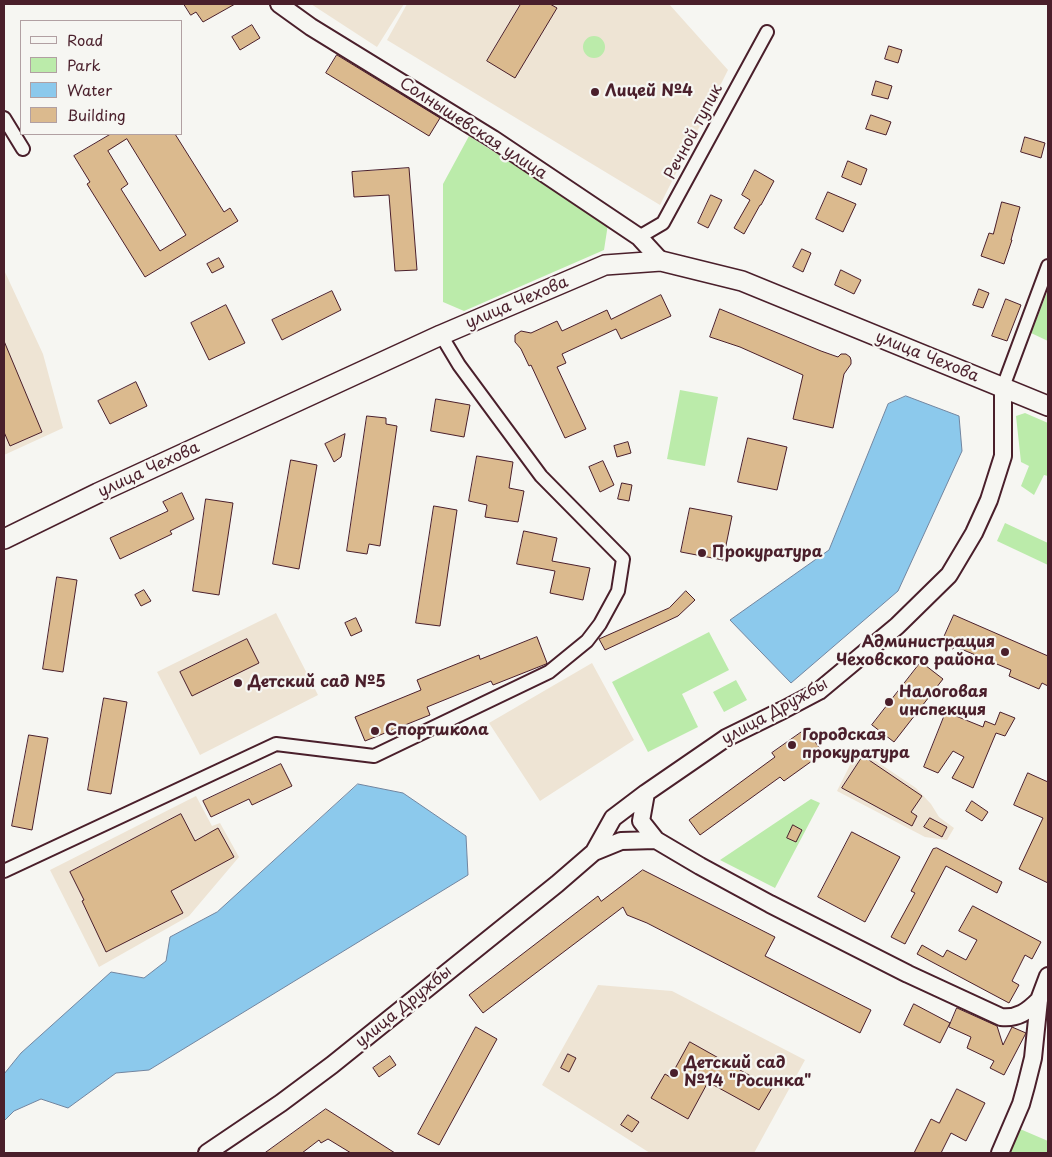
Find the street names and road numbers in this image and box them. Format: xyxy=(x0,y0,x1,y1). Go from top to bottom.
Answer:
street label: Солнышевская улица xyxy=(396,74,550,184)
street label: Речной тупик xyxy=(661,81,727,183)
street label: улица Чехова xyxy=(463,273,571,333)
street label: улица Чехова xyxy=(873,328,981,386)
street label: улица Чехова xyxy=(95,438,203,502)
street label: улица Дружбы xyxy=(719,675,831,749)
street label: улица Дружбы xyxy=(352,962,456,1052)

